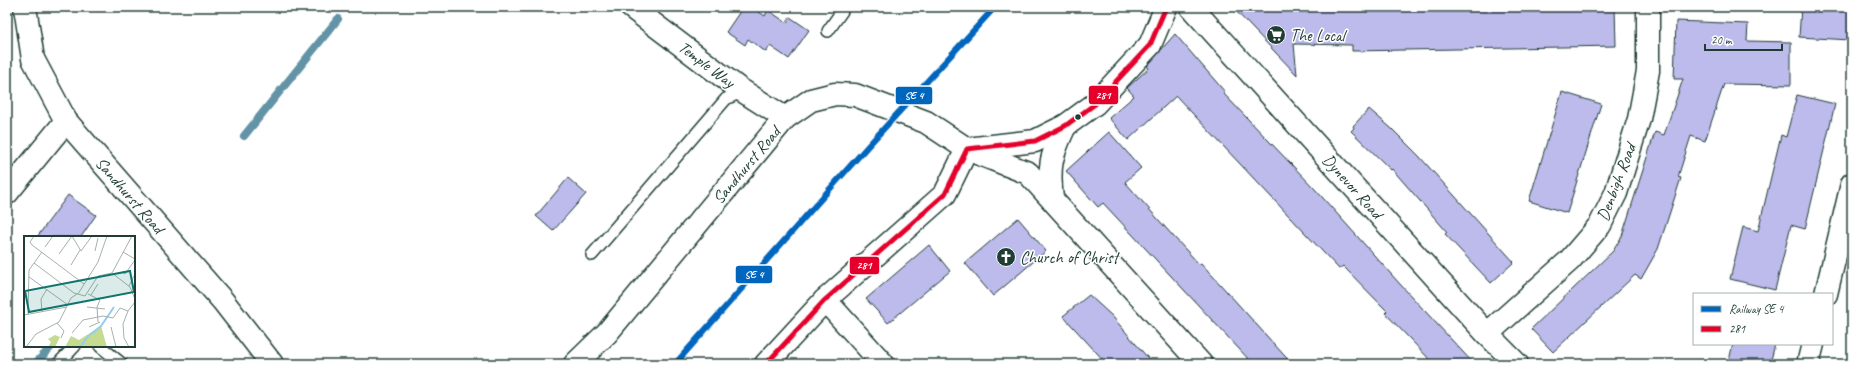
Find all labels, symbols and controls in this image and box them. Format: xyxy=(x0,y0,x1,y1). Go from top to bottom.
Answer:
supermarket icon: The Local xyxy=(1265,24,1287,46)
place label: The Local xyxy=(1290,25,1348,46)
scale bar xyxy=(1705,26,1782,52)
text: 20 m xyxy=(1711,32,1733,48)
street label: Temple Way xyxy=(674,36,740,93)
line badge: 281 xyxy=(1088,85,1119,105)
line badge: SE 4 xyxy=(895,86,933,105)
text: SE 4 xyxy=(905,88,925,102)
text: 281 xyxy=(1096,88,1111,102)
unlabelled marker xyxy=(1073,112,1083,122)
street label: Sandhurst Road xyxy=(708,121,786,208)
street label: Denbigh Road xyxy=(1592,138,1642,224)
street label: Dynevor Road xyxy=(1318,150,1389,226)
street label: Sandhurst Road xyxy=(91,153,170,240)
inset map xyxy=(24,236,135,347)
church icon: Church of Christ xyxy=(995,246,1017,268)
place label: Church of Christ xyxy=(1020,247,1121,268)
line badge: 281 xyxy=(849,256,880,275)
text: 281 xyxy=(857,258,872,272)
line badge: SE 4 xyxy=(735,265,773,284)
text: SE 4 xyxy=(745,267,765,281)
legend xyxy=(1693,293,1833,345)
text: Railway SE 4 xyxy=(1729,301,1785,317)
text: 281 xyxy=(1729,321,1746,337)

